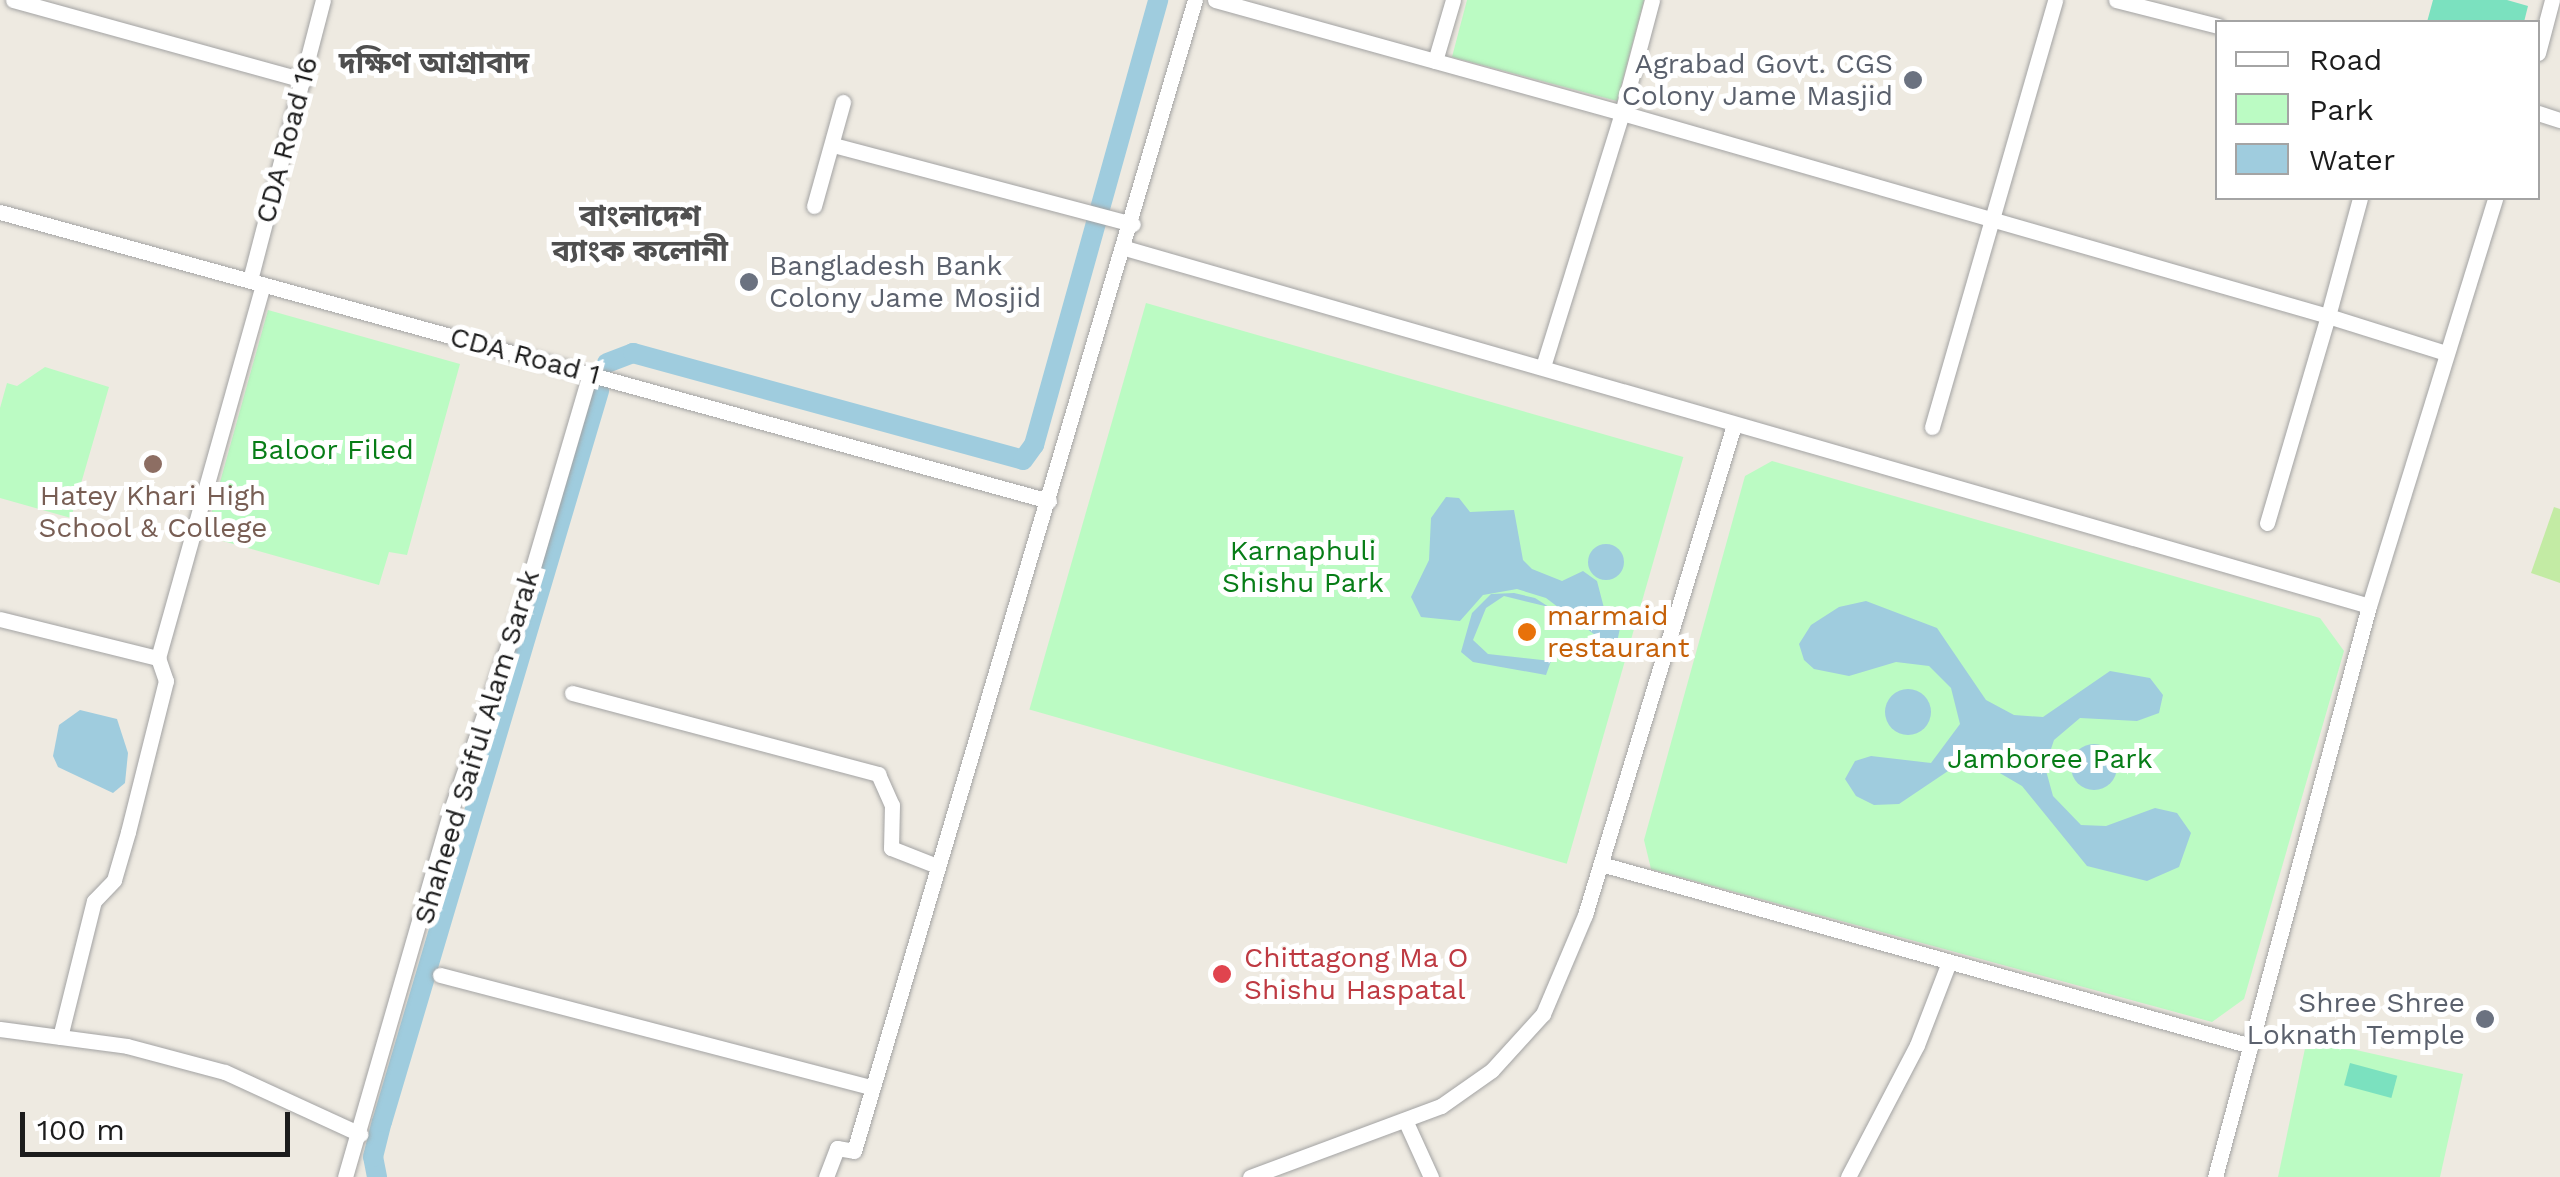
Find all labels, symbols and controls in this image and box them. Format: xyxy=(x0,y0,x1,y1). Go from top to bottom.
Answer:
legend xyxy=(2215,20,2540,200)
text: Road xyxy=(2309,42,2382,77)
district label: দক্ষিণ আগ্রাবাদ xyxy=(339,45,529,81)
place label: Agrabad Govt. CGS Colony Jame Masjid xyxy=(1620,47,1893,113)
street label: CDA Road 16 xyxy=(248,52,326,228)
marker: Agrabad Govt. CGS Colony Jame Masjid xyxy=(1902,69,1924,91)
text: Park xyxy=(2309,92,2374,127)
text: Water xyxy=(2309,142,2395,177)
district label: বাংলাদেশ ব্যাংক কলোনী xyxy=(552,198,728,268)
place label: Bangladesh Bank Colony Jame Mosjid xyxy=(769,249,1043,315)
marker: Bangladesh Bank Colony Jame Mosjid xyxy=(738,271,760,293)
street label: CDA Road 1 xyxy=(445,320,605,392)
park label: Baloor Filed xyxy=(250,433,414,467)
marker: Hatey Khari High School & College xyxy=(142,453,164,475)
place label: Hatey Khari High School & College xyxy=(38,479,268,545)
park label: Karnaphuli Shishu Park xyxy=(1222,534,1384,600)
street label: Shaheed Saiful Alam Sarak xyxy=(407,565,547,929)
place label: marmaid restaurant xyxy=(1547,599,1689,665)
marker: marmaid restaurant xyxy=(1516,621,1538,643)
park label: Jamboree Park xyxy=(1947,742,2153,776)
place label: Chittagong Ma O Shishu Haspatal xyxy=(1244,941,1469,1007)
marker: Chittagong Ma O Shishu Haspatal xyxy=(1209,961,1235,987)
place label: Shree Shree Loknath Temple xyxy=(2246,986,2465,1052)
marker: Shree Shree Loknath Temple xyxy=(2474,1008,2496,1030)
scale bar xyxy=(25,1092,295,1154)
text: 100 m xyxy=(37,1112,125,1147)

